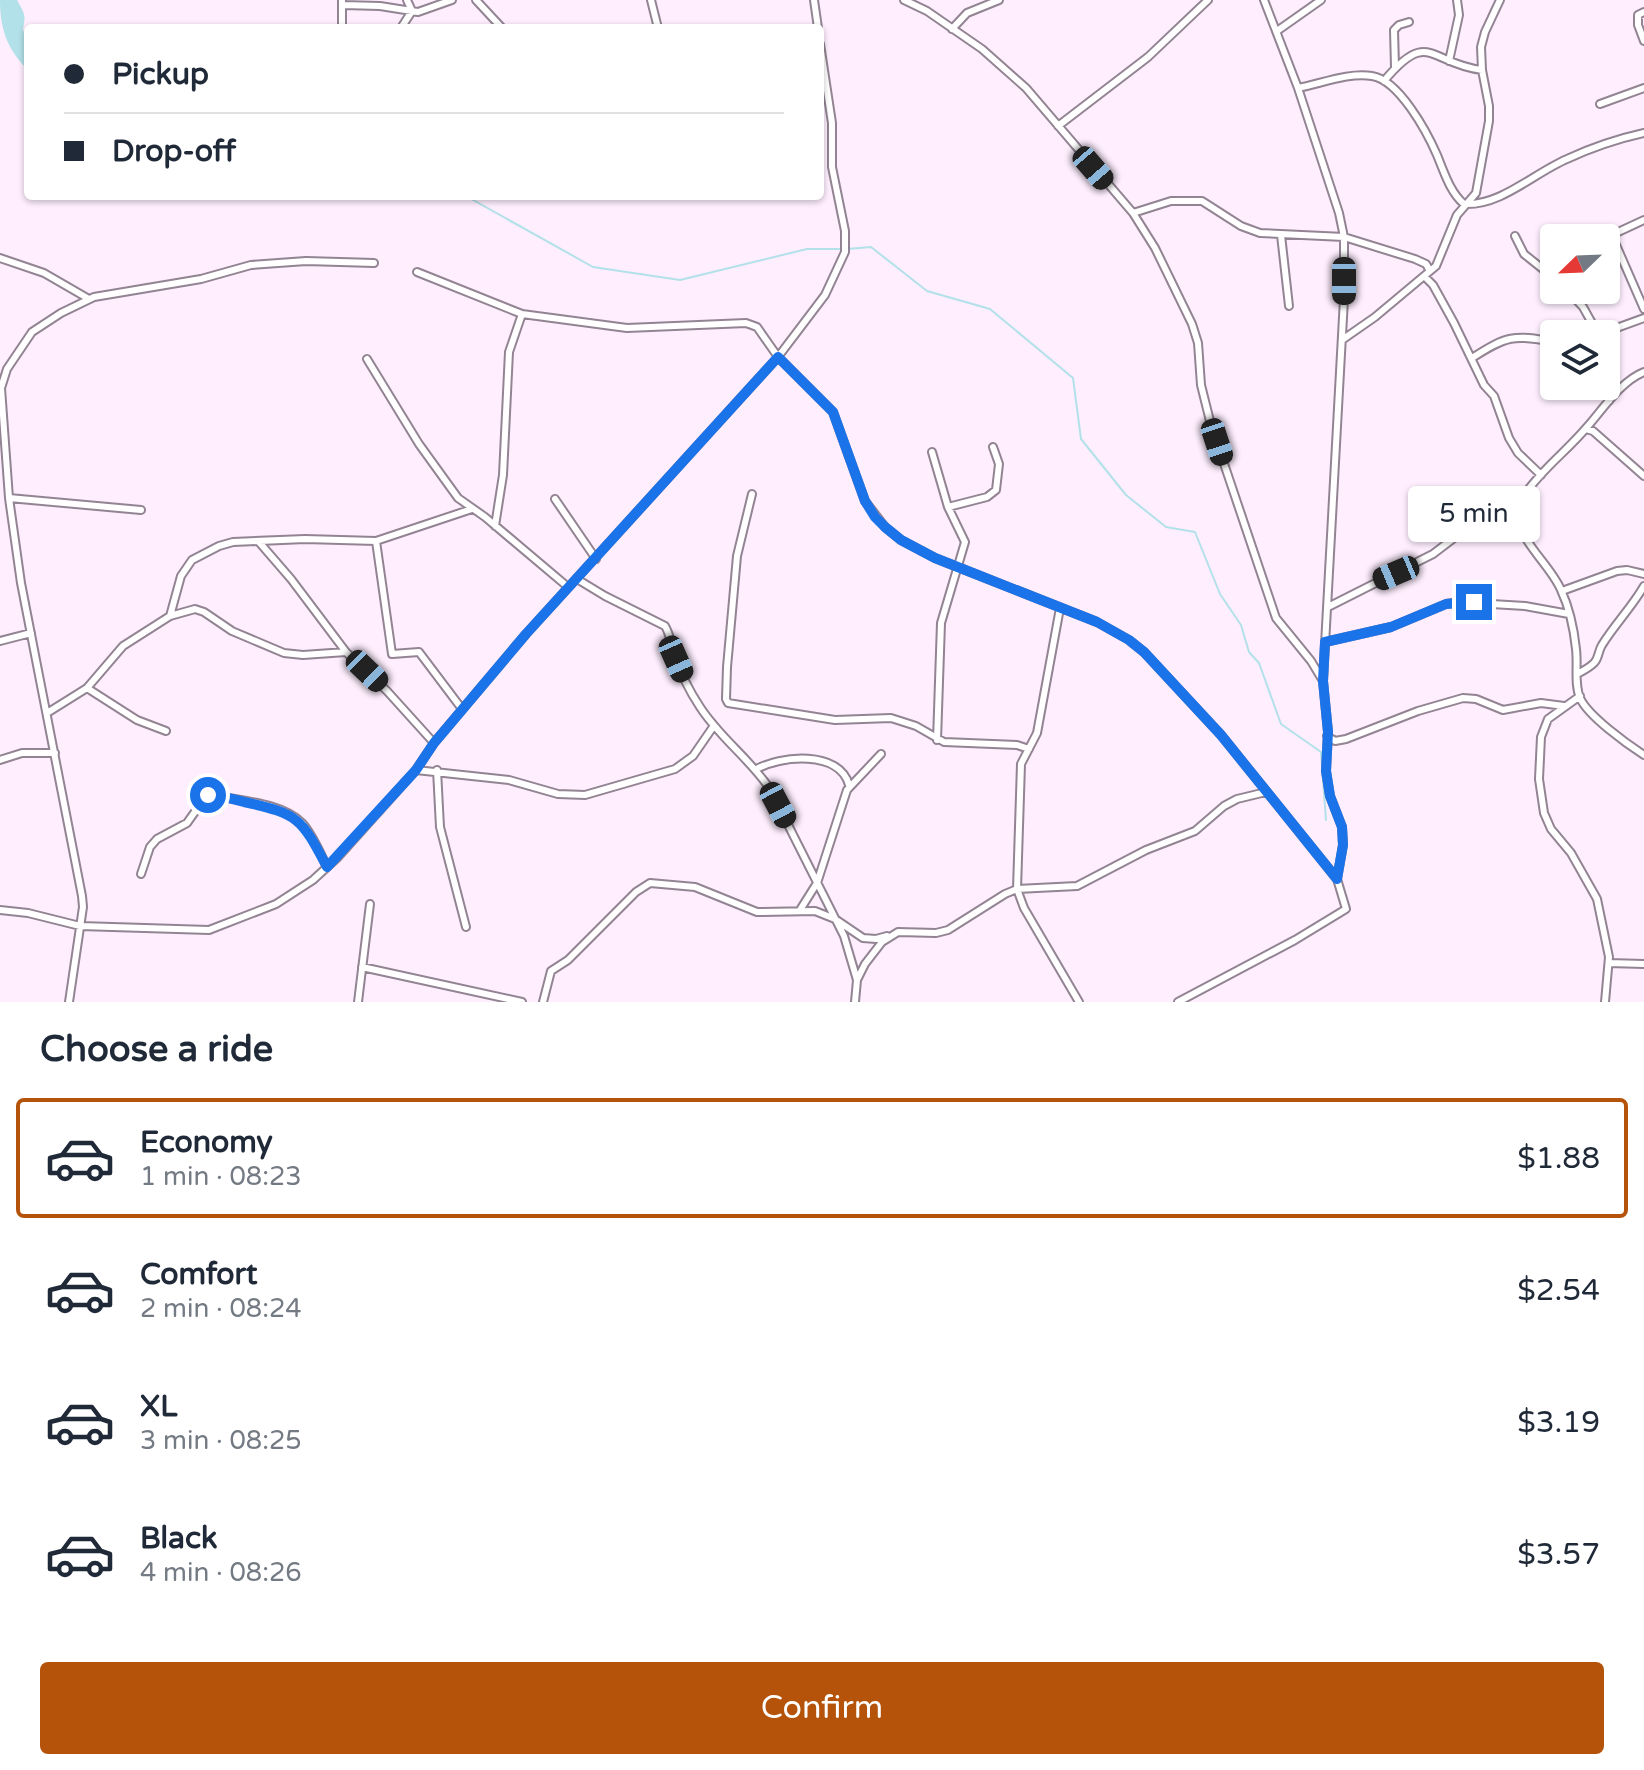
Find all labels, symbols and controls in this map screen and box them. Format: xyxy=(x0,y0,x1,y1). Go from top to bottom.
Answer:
text: Pickup xyxy=(112,56,209,93)
text: Drop-off xyxy=(112,133,236,170)
car xyxy=(1068,142,1118,194)
north arrow xyxy=(1540,224,1620,304)
map controls xyxy=(1540,224,1620,400)
car xyxy=(1332,257,1356,305)
button: layers xyxy=(1540,320,1620,400)
car xyxy=(1198,415,1236,469)
callout: 5 min xyxy=(1408,486,1540,542)
text: 5 min xyxy=(1439,498,1509,529)
car xyxy=(1369,553,1423,593)
route end xyxy=(1456,584,1492,620)
car xyxy=(655,632,697,686)
car xyxy=(341,646,393,696)
route start xyxy=(190,777,226,813)
car xyxy=(756,778,800,832)
text: Choose a ride xyxy=(40,1028,273,1071)
icon: car xyxy=(44,1122,116,1194)
text: Economy xyxy=(140,1124,273,1161)
text: $1.88 xyxy=(1517,1140,1600,1177)
text: 1 min · 08:23 xyxy=(140,1161,302,1192)
icon: car xyxy=(44,1254,116,1326)
text: Comfort xyxy=(140,1256,258,1293)
text: $2.54 xyxy=(1517,1272,1600,1309)
text: 2 min · 08:24 xyxy=(140,1293,302,1324)
icon: car xyxy=(44,1386,116,1458)
text: XL xyxy=(140,1388,177,1425)
text: $3.19 xyxy=(1517,1404,1600,1441)
text: 3 min · 08:25 xyxy=(140,1425,302,1456)
icon: car xyxy=(44,1518,116,1590)
text: Black xyxy=(140,1520,217,1557)
text: $3.57 xyxy=(1517,1536,1600,1573)
text: 4 min · 08:26 xyxy=(140,1557,302,1588)
button: Confirm xyxy=(40,1662,1604,1754)

